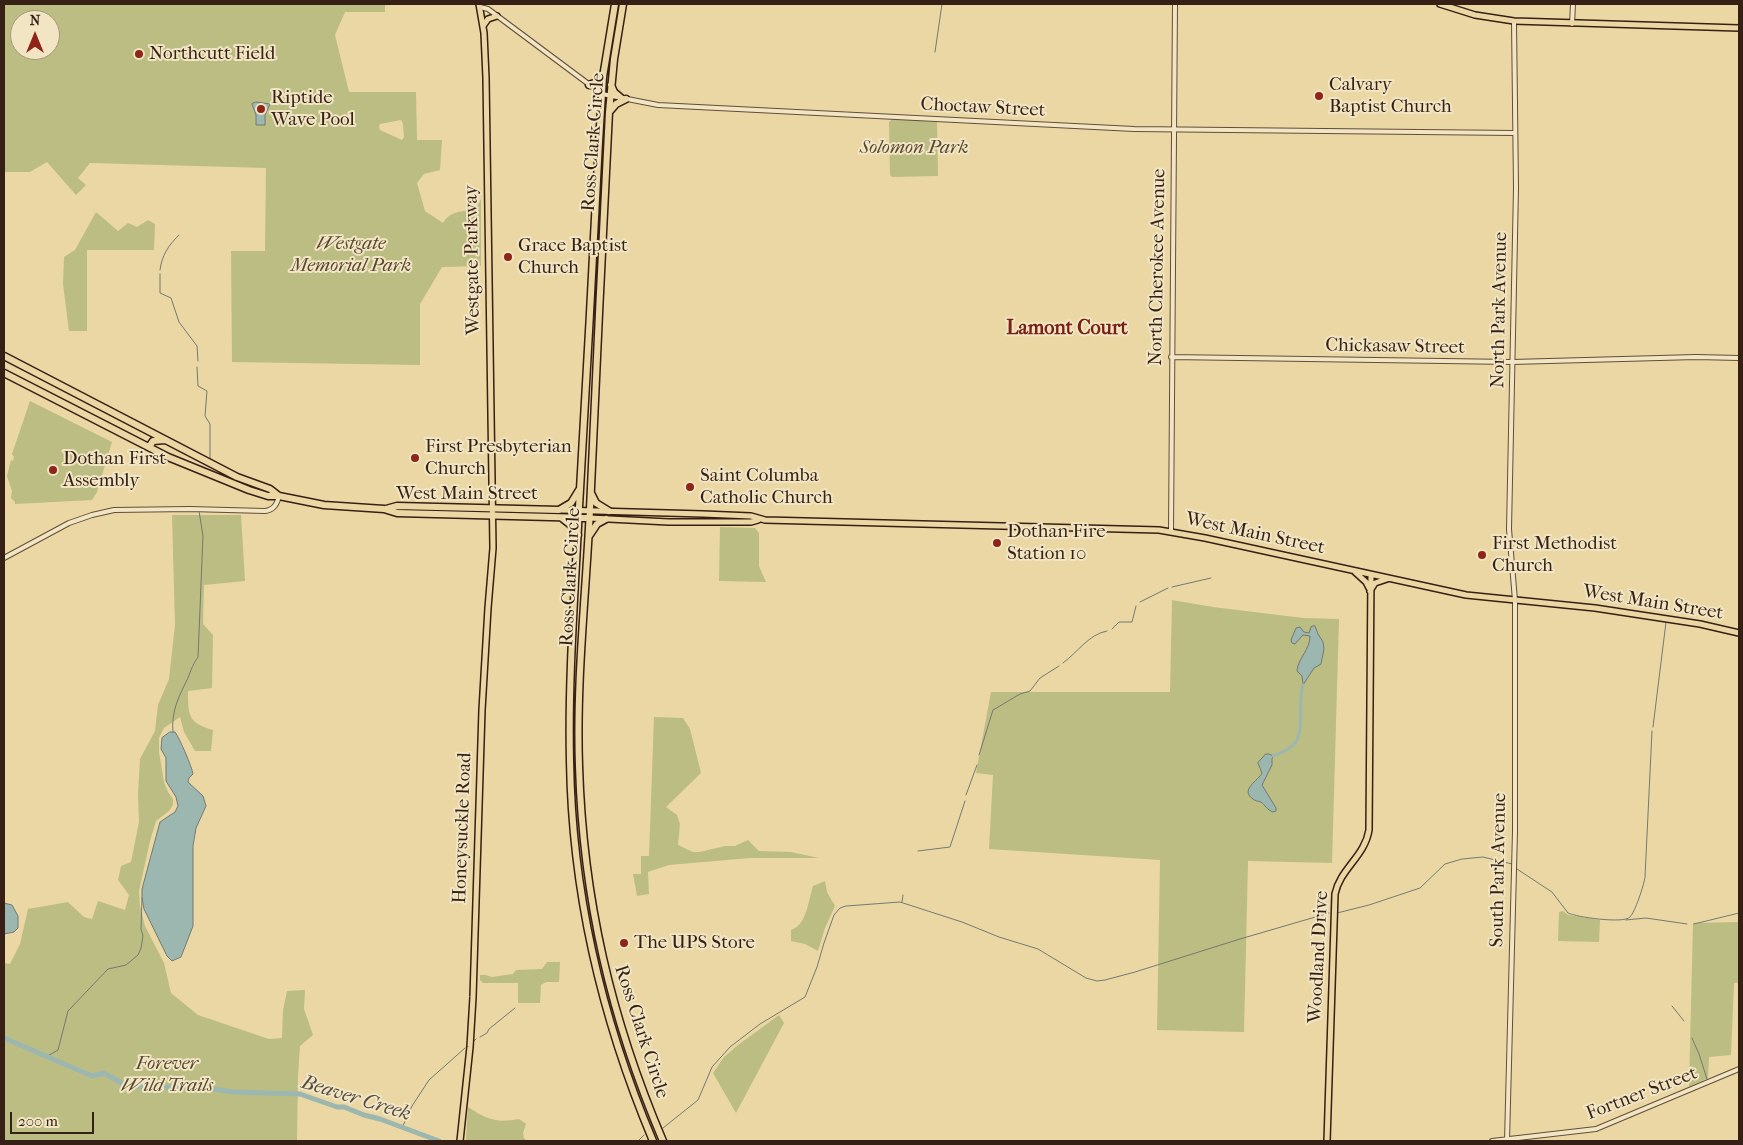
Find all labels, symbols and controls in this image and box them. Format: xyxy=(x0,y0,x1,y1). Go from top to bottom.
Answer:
north arrow xyxy=(10,10,60,60)
text: N xyxy=(30,12,40,29)
place label: Northcutt Field xyxy=(149,43,275,65)
marker: Northcutt Field xyxy=(133,48,145,60)
street label: Ross Clark Circle xyxy=(578,72,610,212)
place label: Calvary Baptist Church xyxy=(1329,74,1452,118)
place label: Riptide Wave Pool xyxy=(271,87,355,131)
marker: Calvary Baptist Church xyxy=(1313,90,1325,102)
street label: Choctaw Street xyxy=(920,93,1046,123)
marker: Riptide Wave Pool xyxy=(255,103,267,115)
park label: Solomon Park xyxy=(860,137,968,159)
street label: North Cherokee Avenue xyxy=(1145,168,1171,366)
street label: Westgate Parkway xyxy=(460,185,486,335)
street label: North Park Avenue xyxy=(1487,232,1513,388)
park label: Westgate Memorial Park xyxy=(291,233,411,277)
place label: Grace Baptist Church xyxy=(518,235,628,279)
marker: Grace Baptist Church xyxy=(502,251,514,263)
district label: Lamont Court xyxy=(1006,317,1128,341)
street label: Chickasaw Street xyxy=(1325,334,1465,360)
place label: First Presbyterian Church xyxy=(425,436,572,480)
place label: Dothan First Assembly xyxy=(63,448,166,492)
marker: First Presbyterian Church xyxy=(409,452,421,464)
marker: Dothan First Assembly xyxy=(47,464,59,476)
place label: Saint Columba Catholic Church xyxy=(700,465,833,509)
marker: Saint Columba Catholic Church xyxy=(684,481,696,493)
street label: West Main Street xyxy=(396,483,538,505)
street label: Ross Clark Circle xyxy=(556,507,586,647)
street label: West Main Street xyxy=(1183,508,1327,560)
place label: Dothan Fire Station 10 xyxy=(1007,521,1106,565)
place label: First Methodist Church xyxy=(1492,533,1617,577)
marker: Dothan Fire Station 10 xyxy=(991,537,1003,549)
marker: First Methodist Church xyxy=(1476,549,1488,561)
street label: West Main Street xyxy=(1581,581,1725,625)
street label: Honeysuckle Road xyxy=(449,752,477,904)
street label: South Park Avenue xyxy=(1486,792,1512,948)
street label: Woodland Drive xyxy=(1304,890,1334,1024)
place label: The UPS Store xyxy=(634,932,755,954)
marker: The UPS Store xyxy=(618,937,630,949)
street label: Ross Clark Circle xyxy=(609,962,673,1102)
park label: Forever Wild Trails xyxy=(121,1053,213,1097)
street label: Fortner Street xyxy=(1583,1062,1701,1126)
water label: Beaver Creek xyxy=(298,1071,414,1127)
scale bar xyxy=(12,1102,96,1134)
text: 200 m xyxy=(18,1112,58,1130)

